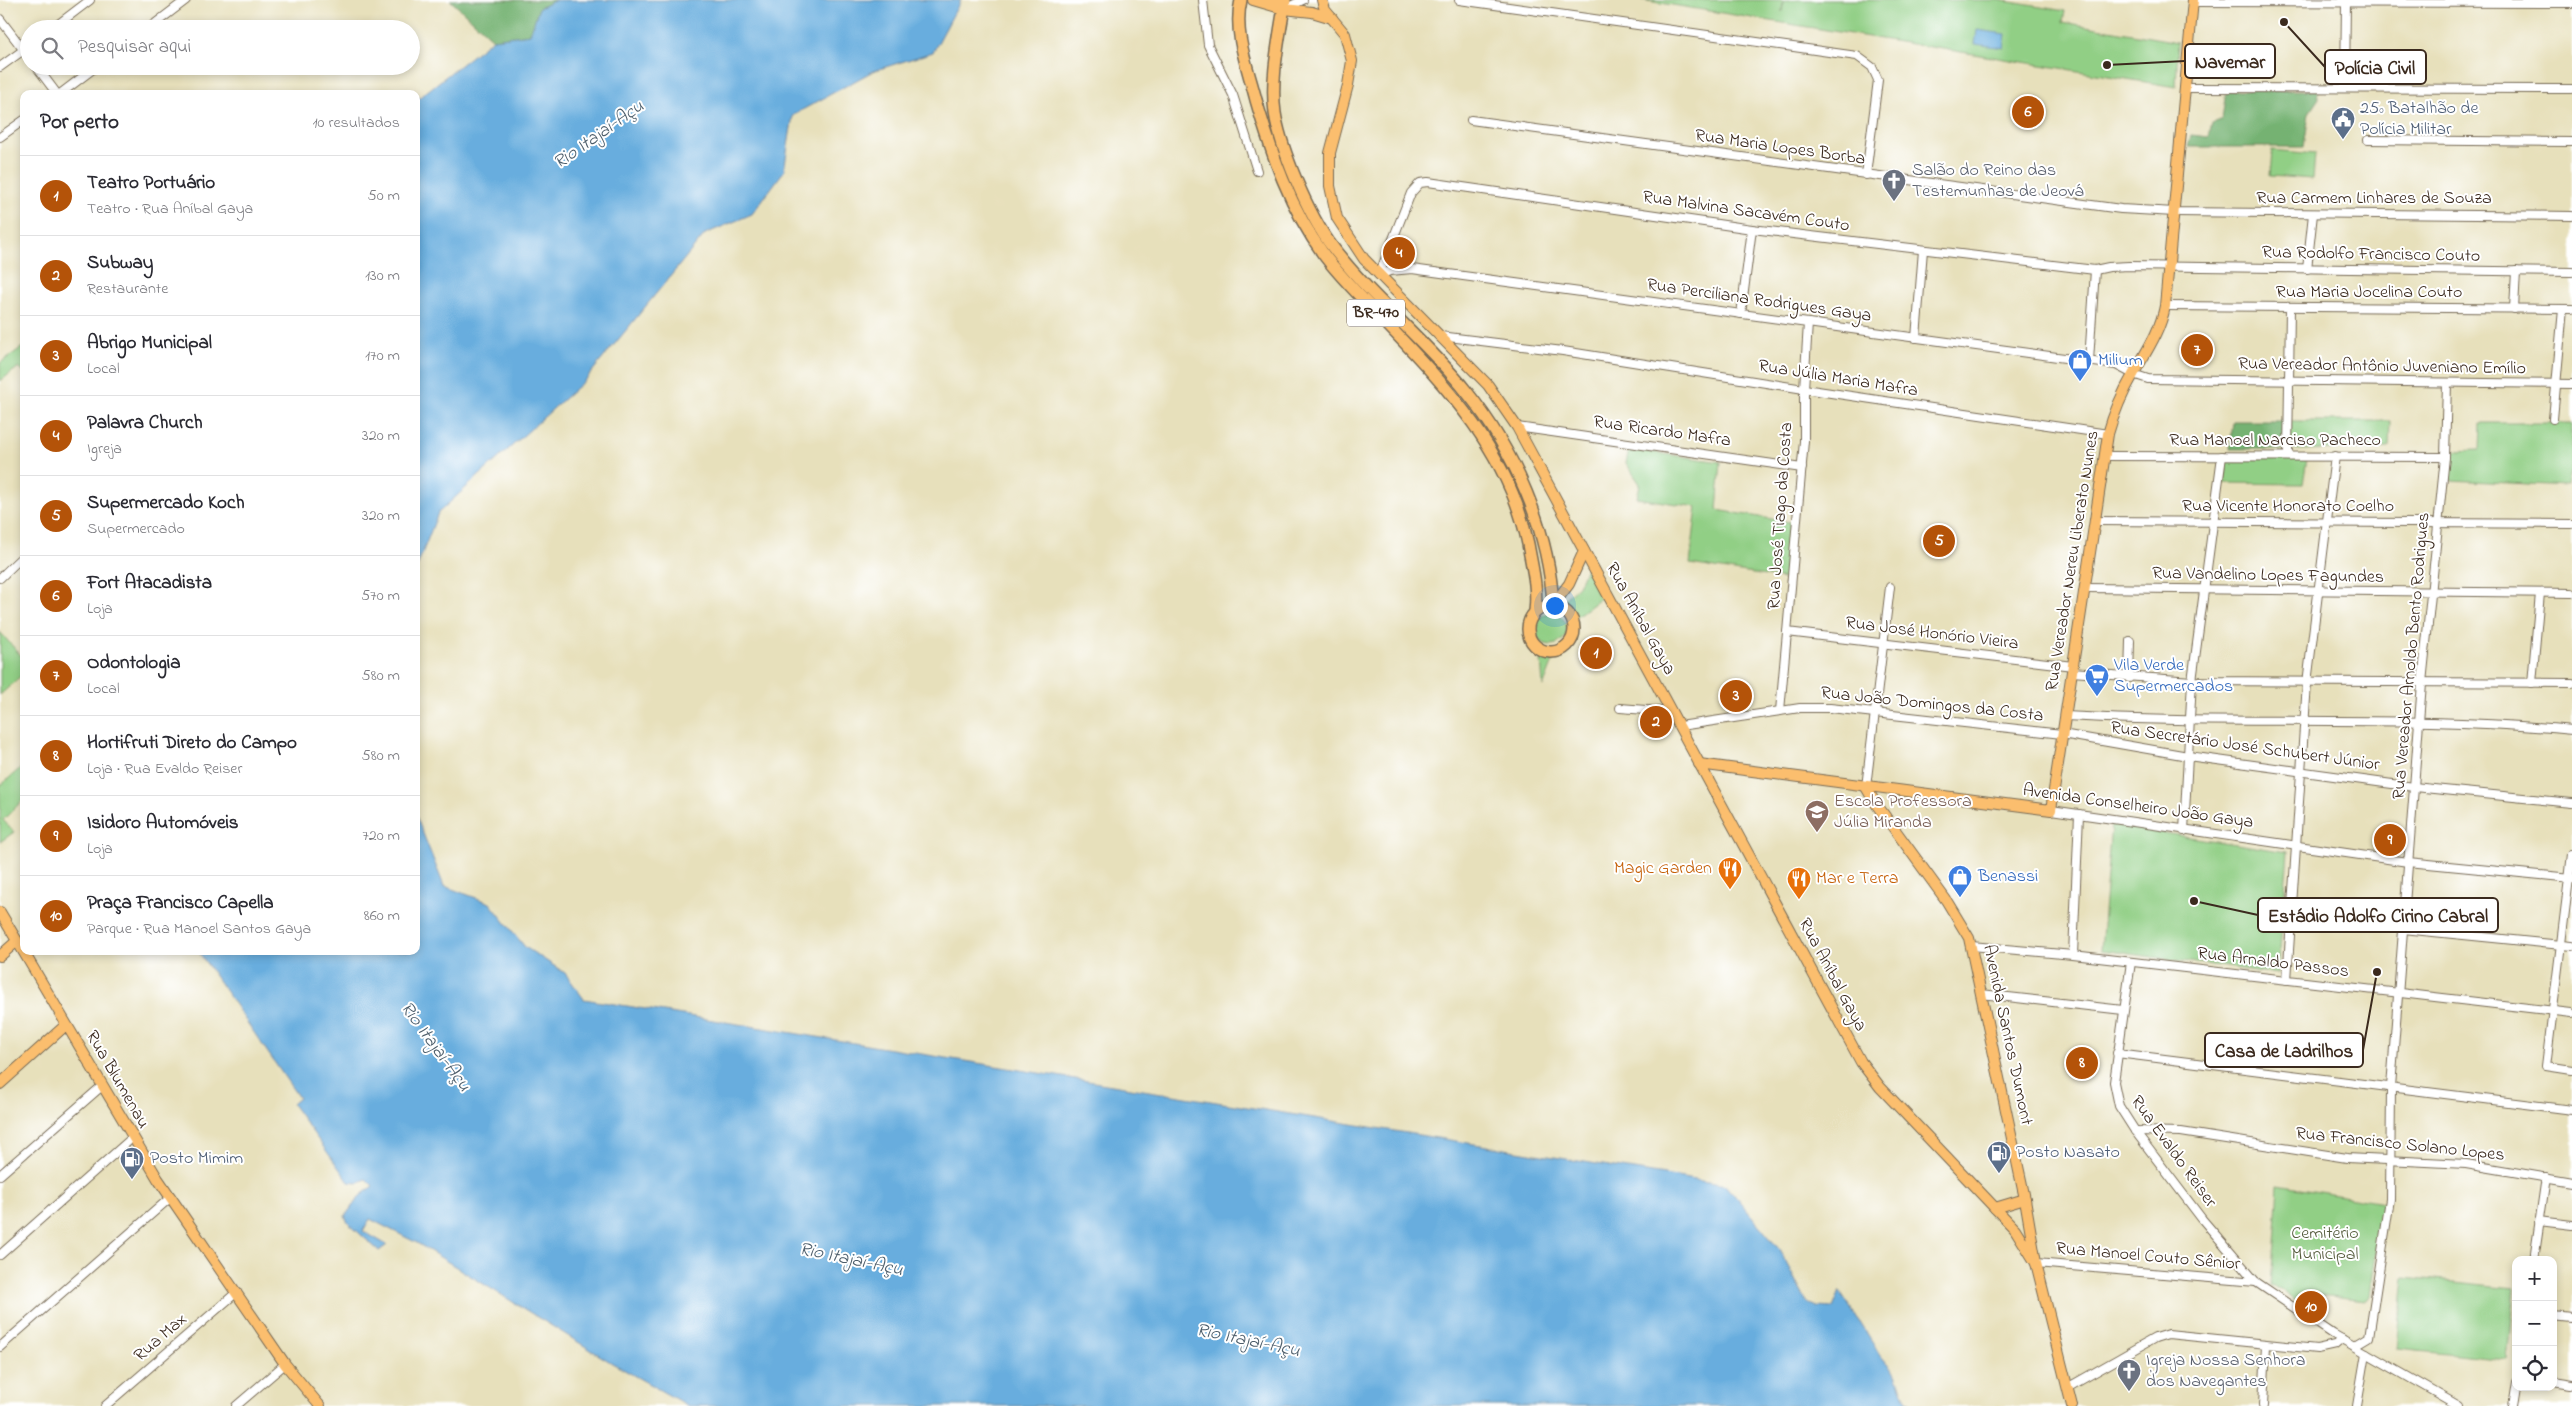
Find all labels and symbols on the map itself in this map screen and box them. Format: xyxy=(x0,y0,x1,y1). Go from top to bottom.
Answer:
callout: Navemar xyxy=(2185,44,2275,78)
text: Navemar xyxy=(2195,50,2266,77)
callout: Polícia Civil xyxy=(2325,50,2426,84)
text: Polícia Civil xyxy=(2335,56,2415,83)
pin: 6 xyxy=(2012,93,2044,131)
water label: Rio Itajaí-Açu xyxy=(548,94,650,176)
place label: 25º Batalhão de Polícia Militar xyxy=(2360,96,2479,143)
public building icon: 25º Batalhão de Polícia Militar xyxy=(2330,106,2356,140)
street label: Rua Maria Lopes Borba xyxy=(1693,123,1867,173)
place label: Salão do Reino das Testemunhas de Jeová xyxy=(1912,158,2084,205)
church icon: Salão do Reino das Testemunhas de Jeová xyxy=(1881,168,1907,202)
street label: Rua Malvina Sacavém Couto xyxy=(1641,185,1851,239)
street label: Rua Carmem Linhares de Souza xyxy=(2256,186,2492,212)
pin: 4 xyxy=(1383,234,1415,272)
street label: Rua Rodolfo Francisco Couto xyxy=(2262,240,2480,270)
street label: Rua Perciliana Rodrigues Gaya xyxy=(1645,272,1873,331)
street label: Rua Maria Jocelina Couto xyxy=(2276,280,2462,306)
road number: BR-470 xyxy=(1347,300,1405,326)
pin: 7 xyxy=(2181,331,2213,369)
shop icon: Milium xyxy=(2067,348,2093,382)
place label: Milium xyxy=(2098,348,2143,374)
street label: Rua Vereador Antônio Juveniano Emílio xyxy=(2238,351,2526,383)
street label: Rua Júlia Maria Mafra xyxy=(1756,354,1920,404)
street label: Rua Ricardo Mafra xyxy=(1592,409,1732,455)
street label: Rua José Tiago da Costa xyxy=(1761,421,1802,611)
street label: Rua Manoel Narciso Pacheco xyxy=(2169,428,2381,454)
street label: Rua Vereador Nereu Liberato Nunes xyxy=(2040,429,2106,693)
street label: Rua Vicente Honorato Coelho xyxy=(2182,494,2394,520)
street label: Rua Vereador Arnoldo Bento Rodrigues xyxy=(2386,511,2438,801)
pin: 5 xyxy=(1923,522,1955,560)
street label: Rua Aníbal Gaya xyxy=(1598,558,1682,680)
street label: Rua Vandelino Lopes Fagundes xyxy=(2152,561,2384,592)
your location xyxy=(1542,593,1568,619)
street label: Rua José Honório Vieira xyxy=(1844,610,2020,658)
pin: 1 xyxy=(1580,634,1612,672)
place label: Vila Verde Supermercados xyxy=(2113,653,2233,700)
supermarket icon: Vila Verde Supermercados xyxy=(2084,663,2110,697)
pin: 3 xyxy=(1720,677,1752,715)
street label: Rua João Domingos da Costa xyxy=(1819,680,2045,731)
pin: 2 xyxy=(1640,703,1672,741)
street label: Rua Secretário José Schubert Júnior xyxy=(2109,715,2382,779)
street label: Avenida Conselheiro João Gaya xyxy=(2021,778,2255,836)
place label: Escola Professora Júlia Miranda xyxy=(1834,789,1972,836)
school or university icon: Escola Professora Júlia Miranda xyxy=(1804,799,1830,833)
pin: 9 xyxy=(2374,821,2406,859)
place label: Magic Garden xyxy=(1614,856,1712,883)
restaurant icon: Magic Garden xyxy=(1717,856,1743,890)
shop icon: Benassi xyxy=(1947,864,1973,898)
place label: Benassi xyxy=(1977,864,2038,890)
restaurant icon: Mar e Terra xyxy=(1786,866,1812,900)
place label: Mar e Terra xyxy=(1816,866,1899,892)
callout: Estádio Adolfo Cirino Cabral xyxy=(2258,898,2498,932)
text: Estádio Adolfo Cirino Cabral xyxy=(2268,904,2488,931)
street label: Rua Aníbal Gaya xyxy=(1791,914,1873,1036)
street label: Rua Arnaldo Passos xyxy=(2196,941,2350,985)
street label: Avenida Santos Dumont xyxy=(1975,942,2039,1128)
water label: Rio Itajaí-Açu xyxy=(393,996,477,1098)
street label: Rua Blumenau xyxy=(78,1026,156,1134)
callout: Casa de Ladrilhos xyxy=(2205,1033,2363,1067)
text: Casa de Ladrilhos xyxy=(2215,1039,2354,1066)
pin: 8 xyxy=(2066,1044,2098,1082)
street label: Rua Evaldo Reiser xyxy=(2123,1091,2223,1214)
street label: Rua Francisco Solano Lopes xyxy=(2294,1121,2506,1169)
fuel station icon: Posto Nasato xyxy=(1986,1140,2012,1174)
place label: Posto Nasato xyxy=(2016,1140,2120,1166)
fuel station icon: Posto Mimim xyxy=(119,1146,145,1180)
place label: Posto Mimim xyxy=(150,1146,243,1172)
park label: Cemitério Municipal xyxy=(2291,1221,2359,1268)
water label: Rio Itajaí-Açu xyxy=(797,1236,905,1284)
street label: Rua Manoel Couto Sênior xyxy=(2055,1236,2242,1278)
pin: 10 xyxy=(2295,1288,2327,1326)
street label: Rua Max xyxy=(129,1307,193,1369)
water label: Rio Itajaí-Açu xyxy=(1194,1317,1302,1365)
place label: Igreja Nossa Senhora dos Navegantes xyxy=(2146,1348,2306,1396)
church icon: Igreja Nossa Senhora dos Navegantes xyxy=(2116,1358,2142,1392)

